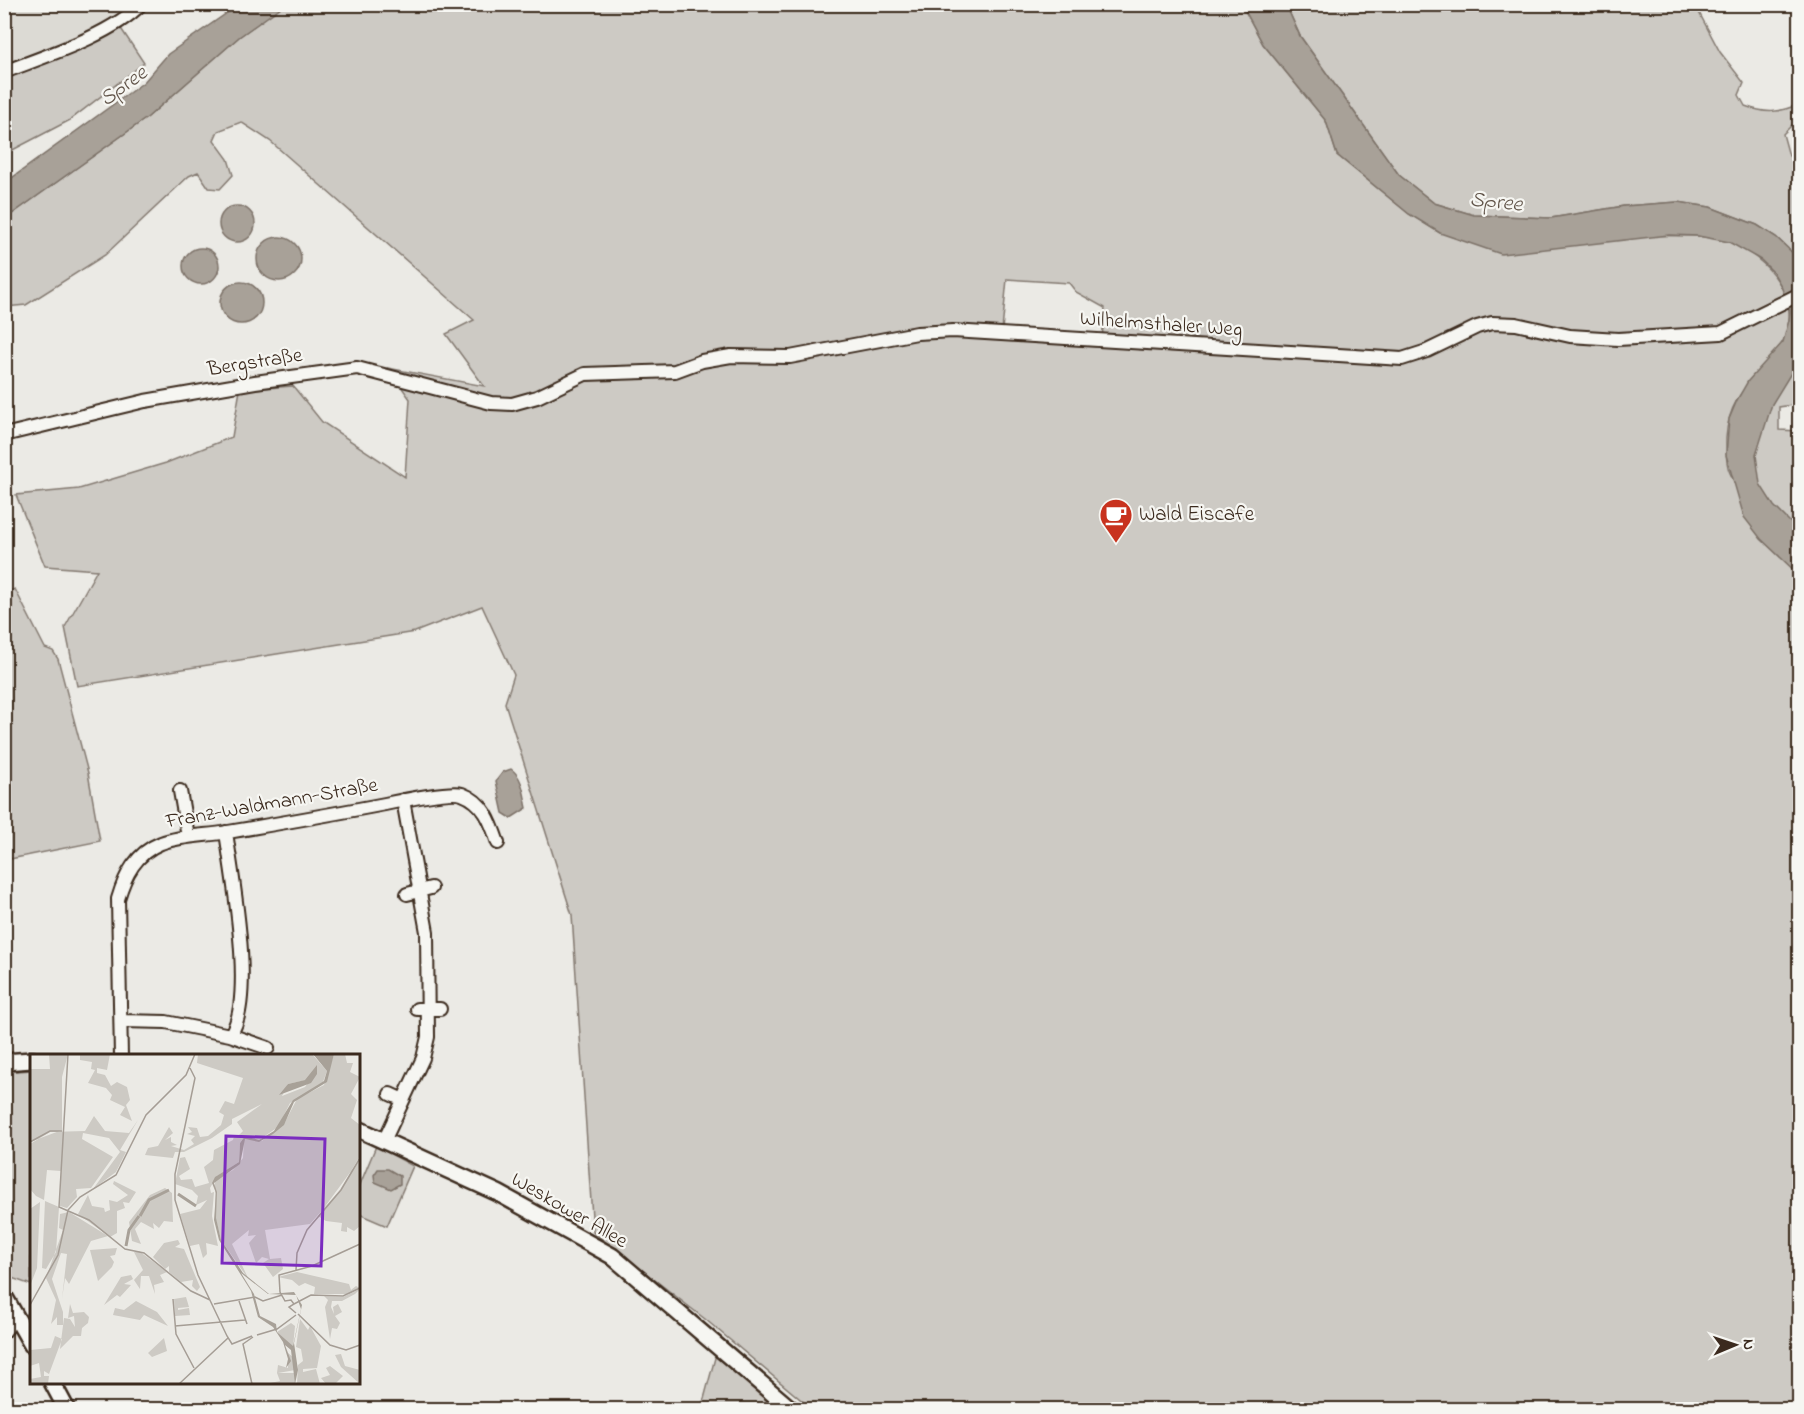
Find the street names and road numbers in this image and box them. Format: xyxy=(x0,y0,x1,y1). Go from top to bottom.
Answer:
street label: Wilhelmsthaler Weg xyxy=(1079,304,1243,348)
street label: Bergstraße xyxy=(205,341,305,387)
street label: Franz-Waldmann-Straße xyxy=(163,770,381,838)
street label: Weskower Allee xyxy=(505,1165,633,1257)

